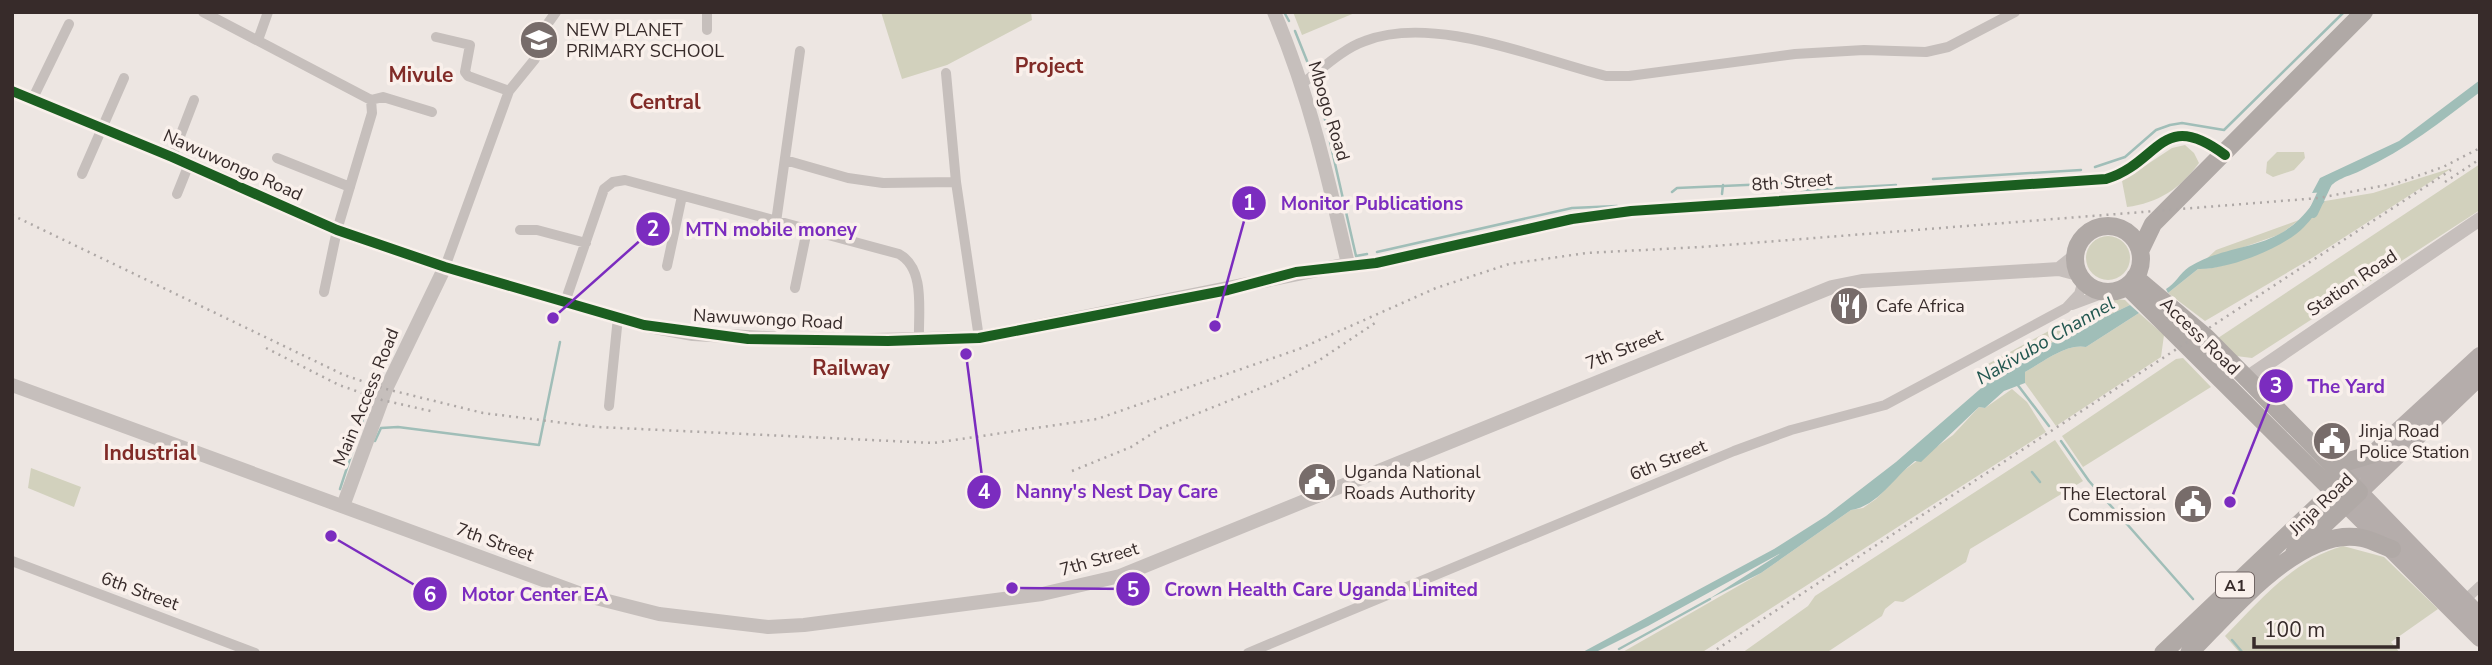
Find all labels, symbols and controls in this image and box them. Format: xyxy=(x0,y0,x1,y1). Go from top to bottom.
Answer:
place label: NEW PLANET PRIMARY SCHOOL xyxy=(566,18,724,63)
school or university icon: NEW PLANET PRIMARY SCHOOL xyxy=(518,19,560,61)
district label: Project xyxy=(1015,52,1084,80)
street label: Mbogo Road xyxy=(1302,58,1356,164)
district label: Mivule xyxy=(389,61,453,89)
district label: Central xyxy=(629,88,701,116)
street label: Nawuwongo Road xyxy=(159,123,307,207)
street label: 8th Street xyxy=(1751,167,1834,197)
callout: Monitor Publications xyxy=(1232,183,1477,223)
text: 1 xyxy=(1243,189,1255,217)
text: Monitor Publications xyxy=(1281,191,1463,217)
callout: MTN mobile money xyxy=(636,209,871,249)
text: 2 xyxy=(647,215,659,243)
text: MTN mobile money xyxy=(685,217,858,243)
street label: Station Road xyxy=(2302,244,2402,322)
restaurant icon: Cafe Africa xyxy=(1828,285,1870,327)
water label: Nakivubo Channel xyxy=(1971,291,2120,391)
street label: Access Road xyxy=(2155,292,2245,380)
place label: Cafe Africa xyxy=(1876,294,1965,318)
street label: Nawuwongo Road xyxy=(692,303,844,335)
street label: 7th Street xyxy=(1582,322,1667,375)
street label: Main Access Road xyxy=(327,324,405,470)
district label: Railway xyxy=(812,354,891,382)
callout: The Yard xyxy=(2259,366,2399,406)
text: 3 xyxy=(2270,372,2282,400)
text: The Yard xyxy=(2307,374,2385,400)
place label: Jinja Road Police Station xyxy=(2358,419,2469,464)
public building icon: Jinja Road Police Station xyxy=(2311,420,2353,462)
street label: 6th Street xyxy=(1626,433,1711,486)
district label: Industrial xyxy=(104,439,197,467)
place label: Uganda National Roads Authority xyxy=(1344,460,1481,505)
public building icon: Uganda National Roads Authority xyxy=(1296,461,1338,503)
street label: Jinja Road xyxy=(2283,467,2358,541)
callout: Nanny's Nest Day Care xyxy=(967,472,1232,512)
text: 4 xyxy=(978,478,991,506)
text: Nanny's Nest Day Care xyxy=(1016,479,1218,505)
place label: The Electoral Commission xyxy=(2060,482,2167,527)
public building icon: The Electoral Commission xyxy=(2172,483,2214,525)
street label: 7th Street xyxy=(453,517,538,567)
street label: 7th Street xyxy=(1057,536,1142,582)
street label: 6th Street xyxy=(98,566,183,616)
callout: Crown Health Care Uganda Limited xyxy=(1115,569,1492,609)
road number: A1 xyxy=(2216,572,2254,598)
callout: Motor Center EA xyxy=(412,574,622,614)
text: 5 xyxy=(1127,576,1139,604)
text: Crown Health Care Uganda Limited xyxy=(1164,577,1478,603)
text: 6 xyxy=(424,581,436,609)
text: Motor Center EA xyxy=(461,582,609,608)
scale bar xyxy=(2254,606,2398,650)
text: 100 m xyxy=(2264,616,2325,644)

